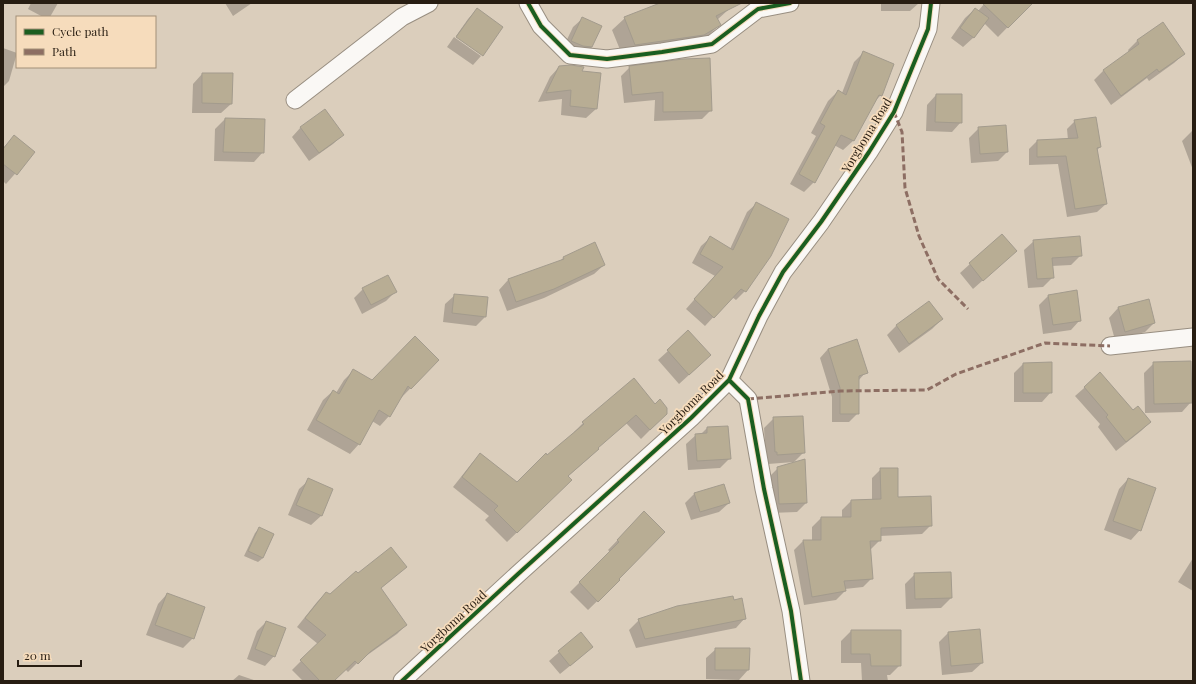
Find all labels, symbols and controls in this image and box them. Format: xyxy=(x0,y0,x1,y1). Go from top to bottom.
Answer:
legend xyxy=(16,16,156,68)
text: Cycle path xyxy=(52,23,109,39)
text: Path xyxy=(52,43,76,59)
street label: Yorgboma Road xyxy=(837,95,895,176)
street label: Yorgboma Road xyxy=(655,366,727,438)
street label: Yorgboma Road xyxy=(416,586,489,656)
scale bar xyxy=(18,642,81,668)
text: 20 m xyxy=(24,647,51,663)

